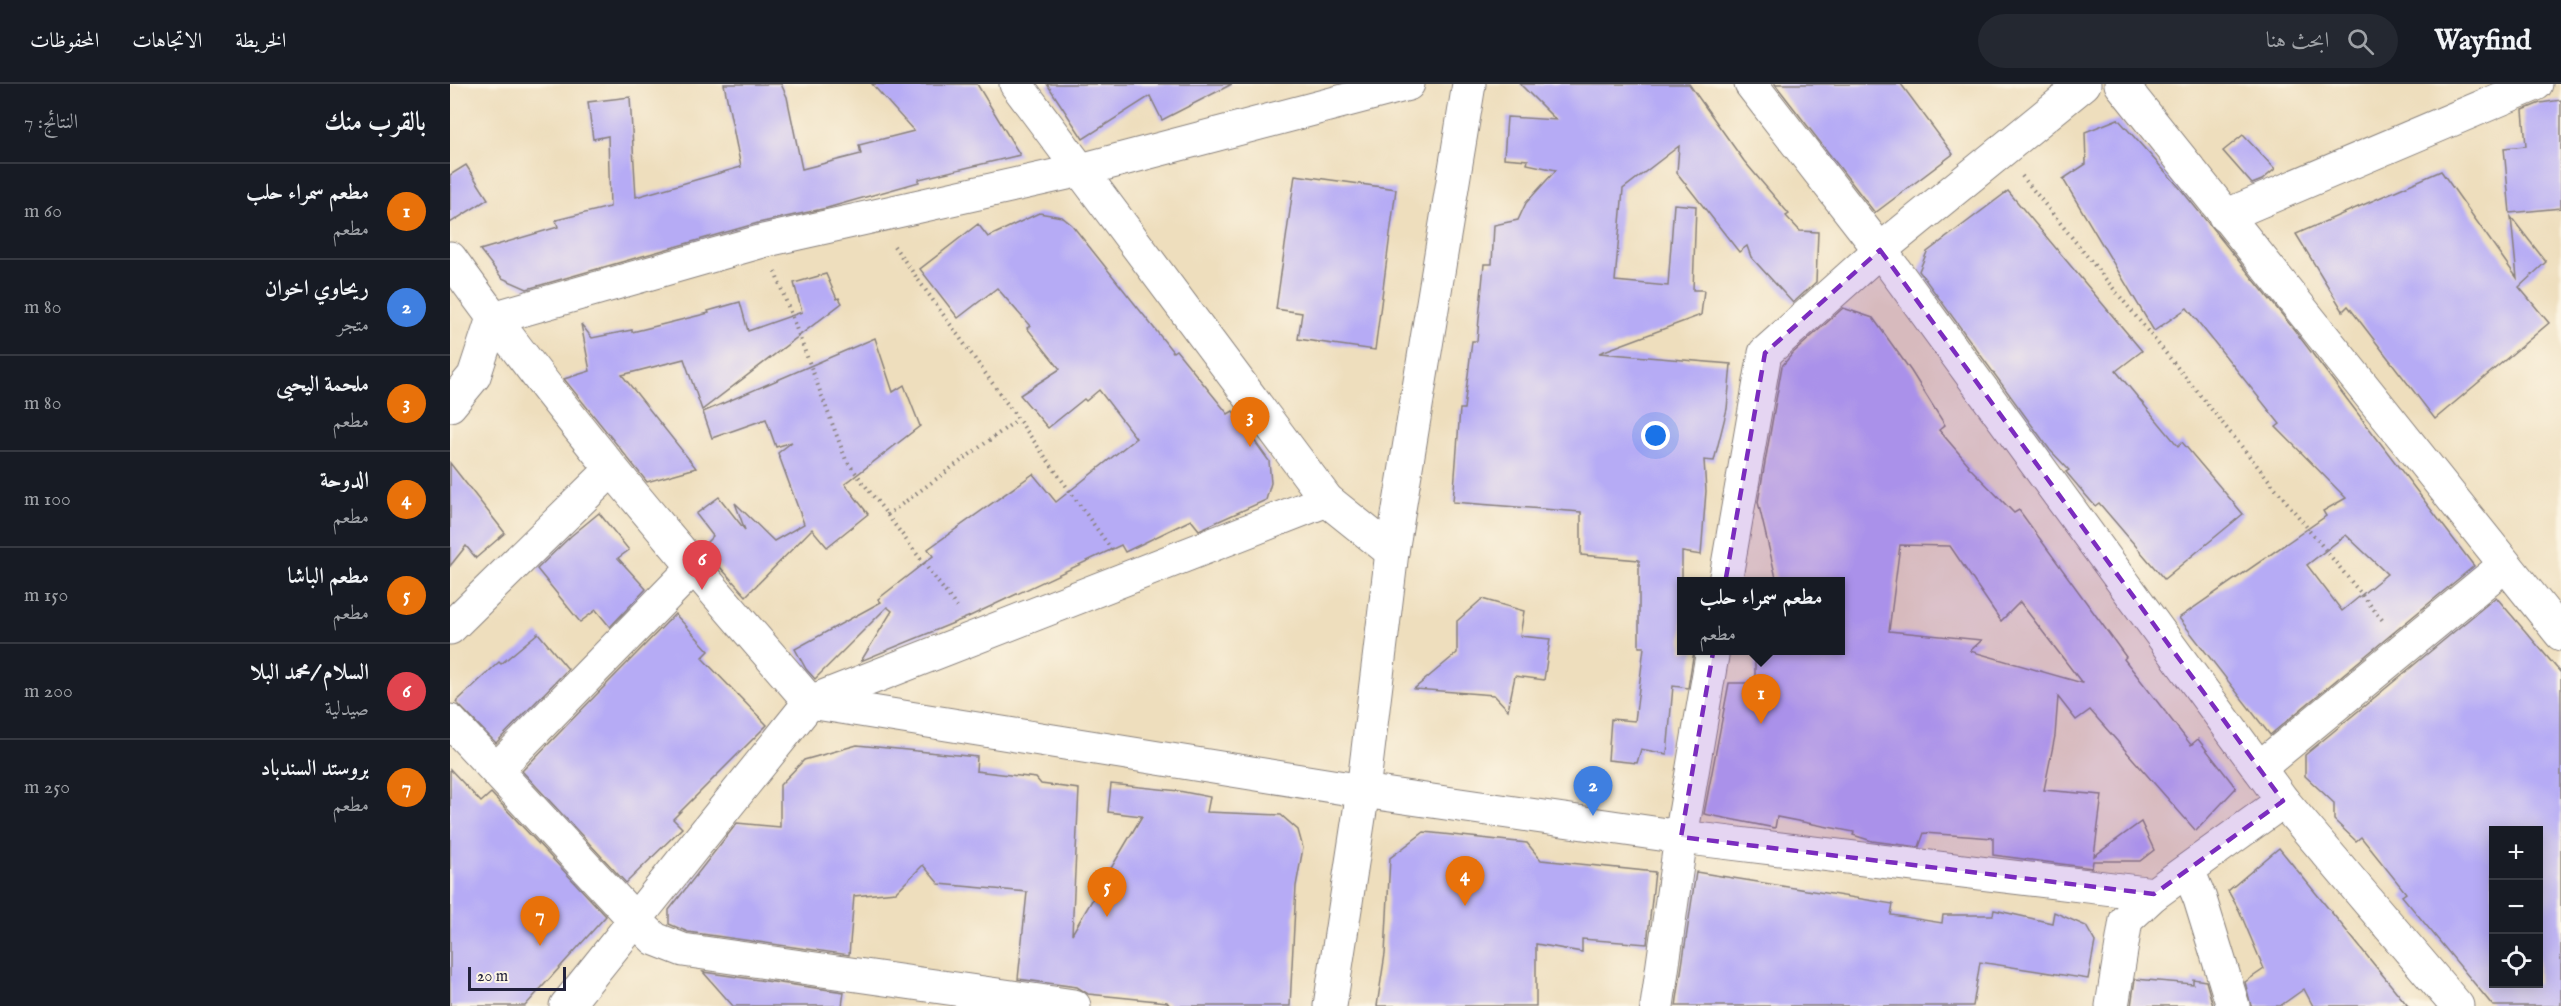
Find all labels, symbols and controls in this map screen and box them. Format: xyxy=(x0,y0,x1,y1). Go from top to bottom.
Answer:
search box xyxy=(1978,14,2398,68)
text: Wayfind xyxy=(2434,24,2531,59)
icon: search xyxy=(2344,25,2377,58)
text: ابحث هنا xyxy=(2266,27,2329,55)
text: المحفوظات xyxy=(30,28,99,55)
text: الاتجاهات xyxy=(132,28,202,55)
text: الخريطة xyxy=(235,28,286,55)
text: بالقرب منك xyxy=(324,106,426,139)
text: النتائج: 7 xyxy=(24,110,78,135)
text: مطعم سمراء حلب xyxy=(246,179,369,207)
text: 60 m xyxy=(24,199,62,224)
text: 1 xyxy=(403,199,410,224)
text: مطعم xyxy=(332,217,369,242)
text: ريحاوي اخوان xyxy=(265,275,369,303)
text: 80 m xyxy=(24,295,62,320)
text: 2 xyxy=(402,295,411,320)
text: متجر xyxy=(337,313,369,338)
text: ملحمة اليحيى xyxy=(276,371,369,399)
text: 80 m xyxy=(24,391,62,416)
text: 3 xyxy=(403,391,410,416)
pin: 3 xyxy=(1230,398,1270,447)
text: مطعم xyxy=(332,409,369,434)
your location xyxy=(1641,421,1670,450)
text: الدوحة xyxy=(320,467,369,495)
text: 100 m xyxy=(24,487,71,512)
text: 4 xyxy=(402,487,411,512)
text: مطعم xyxy=(332,505,369,530)
pin: 6 xyxy=(682,540,722,590)
text: مطعم الباشا xyxy=(287,563,369,591)
popup xyxy=(1677,577,1845,655)
text: 150 m xyxy=(24,583,68,608)
text: 5 xyxy=(403,583,410,608)
text: مطعم سمراء حلب xyxy=(1700,584,1822,612)
text: مطعم xyxy=(332,601,369,626)
text: مطعم xyxy=(1700,622,1736,647)
text: السلام /محمد البلا xyxy=(250,659,369,687)
pin: 1 xyxy=(1742,674,1780,724)
text: 200 m xyxy=(24,679,73,704)
text: 6 xyxy=(402,679,411,704)
text: صيدلية xyxy=(325,697,369,722)
text: بروستد السندباد xyxy=(261,755,369,783)
pin: 2 xyxy=(1574,766,1612,816)
text: 250 m xyxy=(24,775,70,800)
text: 7 xyxy=(402,775,411,800)
text: مطعم xyxy=(332,793,369,818)
map controls xyxy=(2489,826,2543,988)
button: + xyxy=(2489,826,2543,880)
pin: 4 xyxy=(1446,856,1484,906)
pin: 5 xyxy=(1088,868,1126,917)
button: − xyxy=(2489,880,2543,934)
pin: 7 xyxy=(520,896,560,946)
button: locate xyxy=(2489,934,2543,988)
scale bar xyxy=(468,964,566,992)
text: 20 m xyxy=(477,967,508,987)

